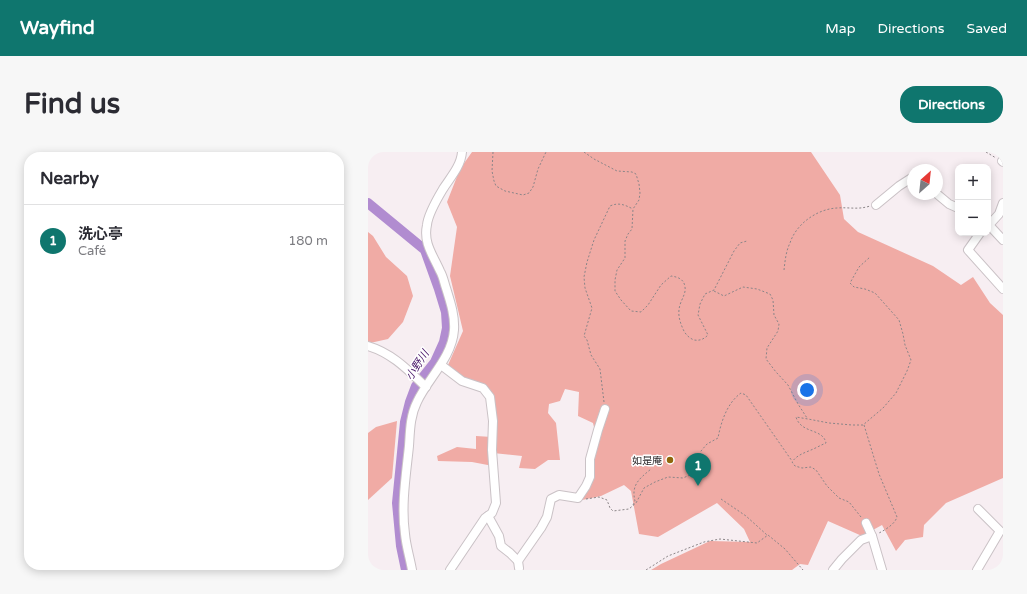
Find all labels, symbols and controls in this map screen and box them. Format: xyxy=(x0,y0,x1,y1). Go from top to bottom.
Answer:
text: Wayfind xyxy=(20,17,95,39)
text: Map xyxy=(825,20,856,37)
text: Directions xyxy=(878,20,945,37)
text: Saved xyxy=(967,20,1007,37)
button: Directions xyxy=(900,86,1003,123)
text: Find us xyxy=(24,87,120,121)
north arrow xyxy=(907,164,943,200)
map controls xyxy=(955,164,991,236)
button: + xyxy=(955,164,991,200)
text: Nearby xyxy=(40,168,99,189)
button: − xyxy=(955,200,991,236)
text: 洗心亭 xyxy=(78,225,123,243)
text: 1 xyxy=(49,233,57,249)
text: 180 m xyxy=(288,233,328,249)
text: Café xyxy=(78,243,106,259)
water label: 小野川 xyxy=(403,347,432,383)
your location xyxy=(797,380,817,400)
pin: 1 xyxy=(685,453,711,486)
place label: 如是庵 xyxy=(632,455,662,467)
marker: 如是庵 xyxy=(665,455,675,465)

